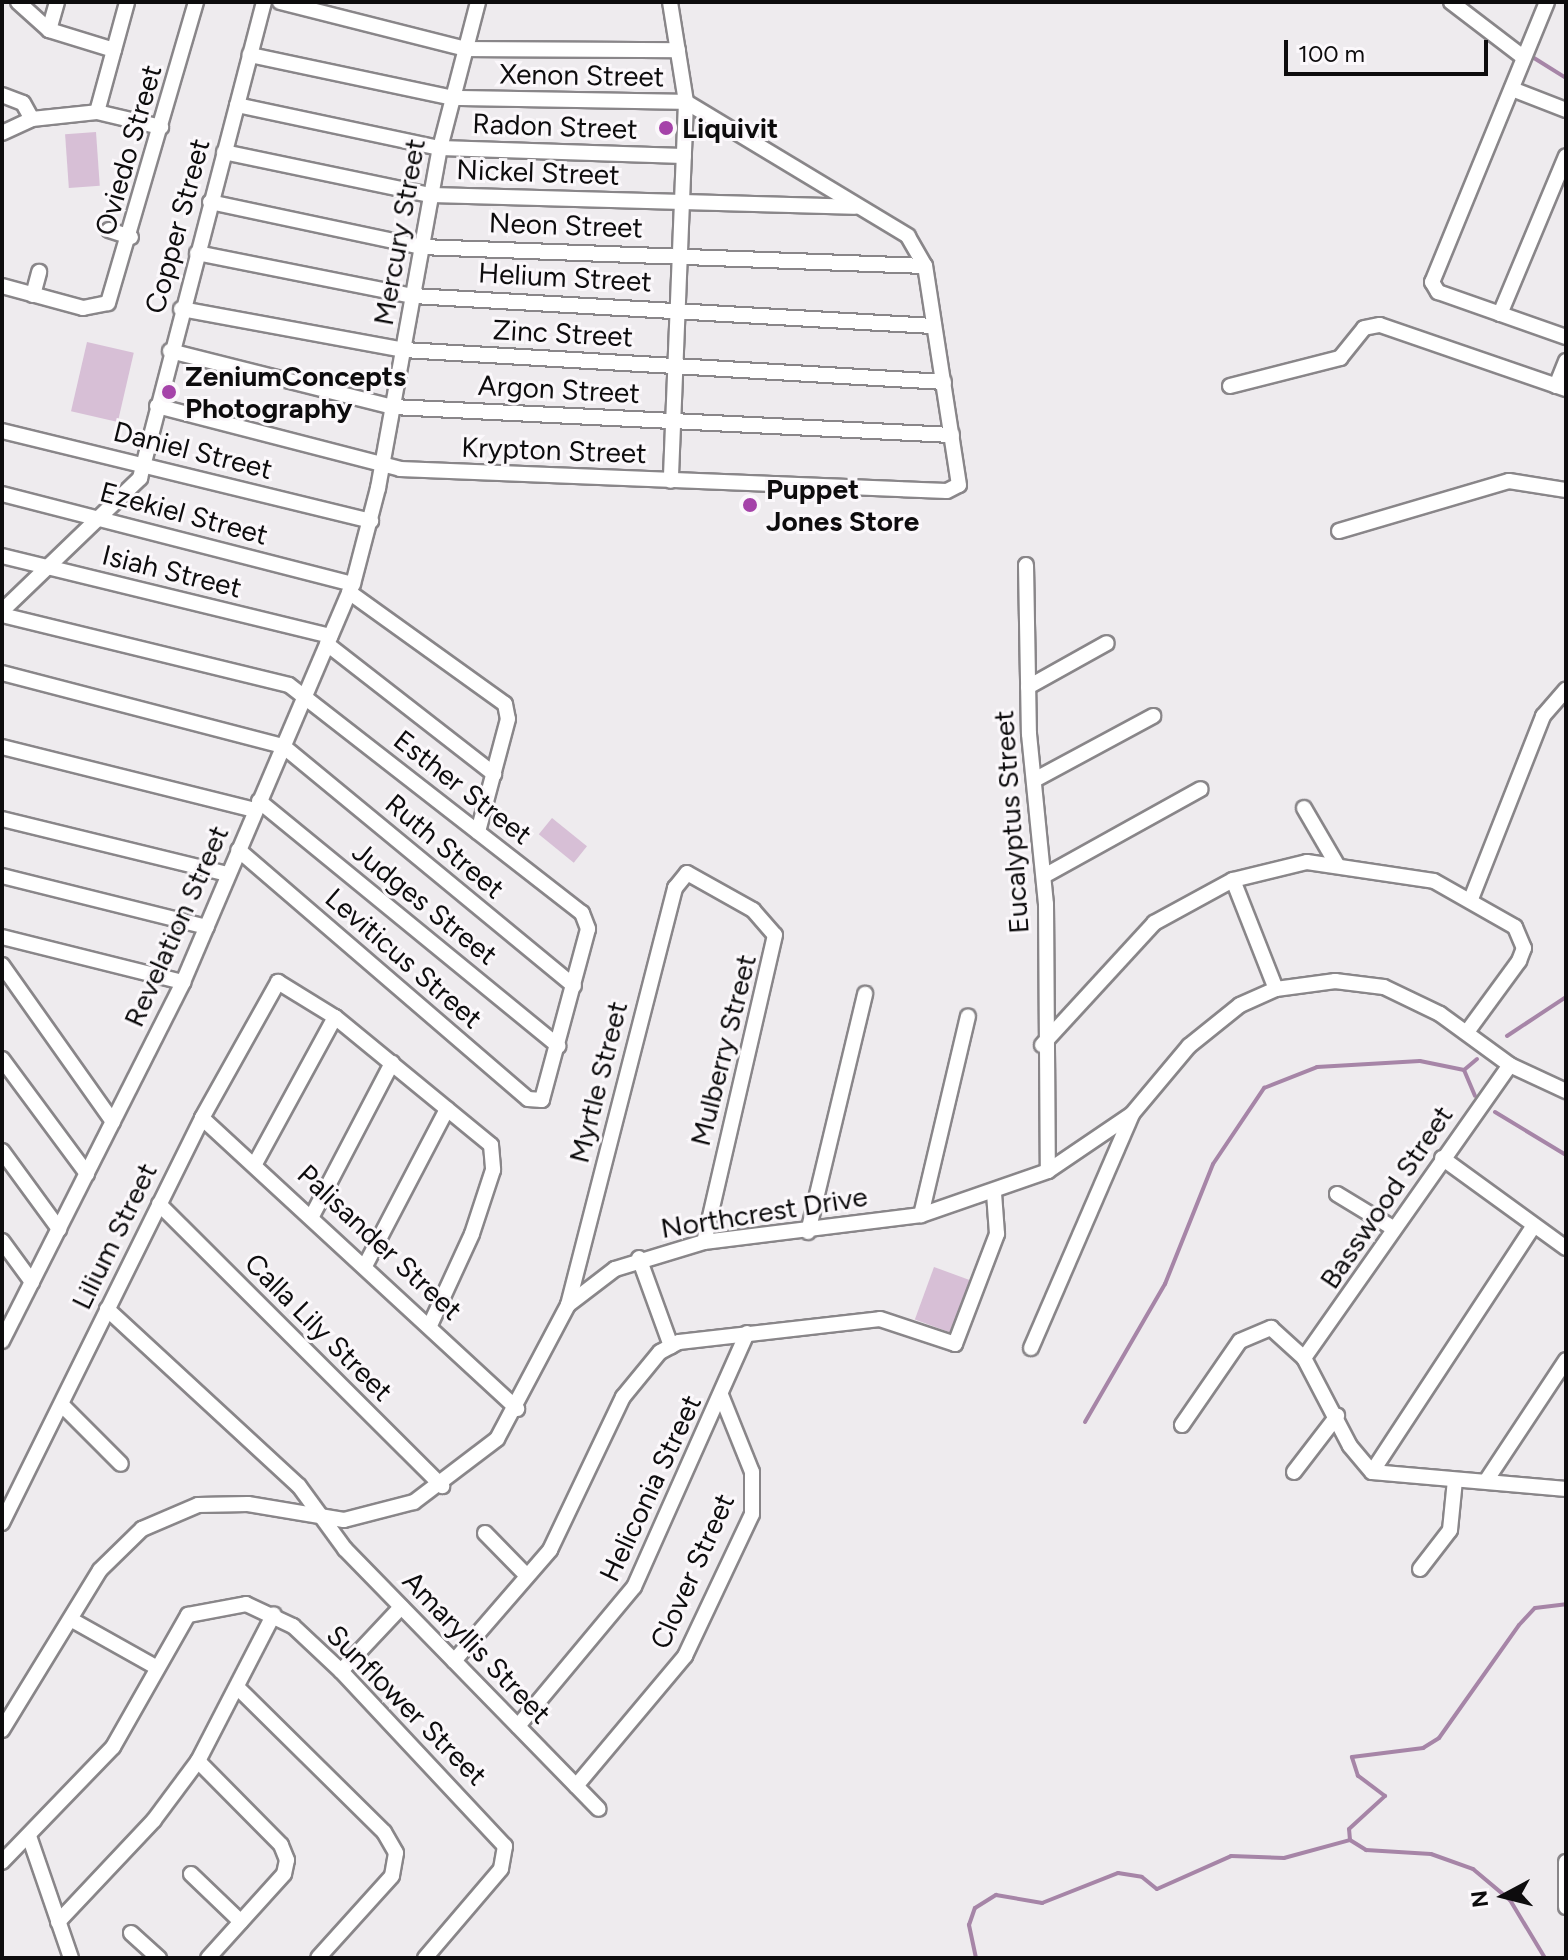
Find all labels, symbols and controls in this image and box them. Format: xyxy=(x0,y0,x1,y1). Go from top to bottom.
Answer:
scale bar xyxy=(1288,24,1492,74)
text: 100 m xyxy=(1298,39,1365,68)
street label: Xenon Street xyxy=(499,57,665,93)
street label: Oviedo Street xyxy=(88,61,168,239)
street label: Radon Street xyxy=(472,106,638,146)
place label: Liquivit xyxy=(682,111,778,145)
marker: Liquivit xyxy=(657,119,675,137)
street label: Copper Street xyxy=(138,135,216,317)
street label: Mercury Street xyxy=(366,136,432,328)
street label: Nickel Street xyxy=(456,152,620,192)
street label: Neon Street xyxy=(488,206,644,244)
street label: Helium Street xyxy=(477,256,653,298)
street label: Zinc Street xyxy=(492,313,634,353)
place label: ZeniumConcepts Photography xyxy=(185,359,406,425)
street label: Argon Street xyxy=(477,368,641,410)
marker: ZeniumConcepts Photography xyxy=(160,383,178,401)
street label: Daniel Street xyxy=(110,414,276,486)
street label: Krypton Street xyxy=(461,430,647,470)
place label: Puppet Jones Store xyxy=(766,472,919,538)
street label: Ezekiel Street xyxy=(96,474,272,552)
marker: Puppet Jones Store xyxy=(741,496,759,514)
street label: Isiah Street xyxy=(99,537,245,605)
street label: Eucalyptus Street xyxy=(986,709,1036,935)
street label: Esther Street xyxy=(387,723,539,851)
street label: Ruth Street xyxy=(379,787,511,905)
street label: Revelation Street xyxy=(117,820,235,1032)
street label: Judges Street xyxy=(346,834,504,972)
street label: Leviticus Street xyxy=(319,881,489,1035)
street label: Mulberry Street xyxy=(683,951,763,1149)
street label: Myrtle Street xyxy=(562,998,634,1166)
street label: Basswood Street xyxy=(1312,1099,1460,1295)
street label: Lilium Street xyxy=(64,1157,164,1315)
street label: Palisander Street xyxy=(291,1157,469,1327)
street label: Northcrest Drive xyxy=(658,1179,870,1245)
street label: Calla Lily Street xyxy=(238,1246,400,1408)
street label: Heliconia Street xyxy=(592,1389,708,1587)
street label: Clover Street xyxy=(643,1488,741,1654)
street label: Amaryllis Street xyxy=(396,1564,558,1730)
street label: Sunflower Street xyxy=(320,1618,494,1792)
north arrow xyxy=(1464,1856,1544,1936)
text: N xyxy=(1465,1889,1494,1909)

